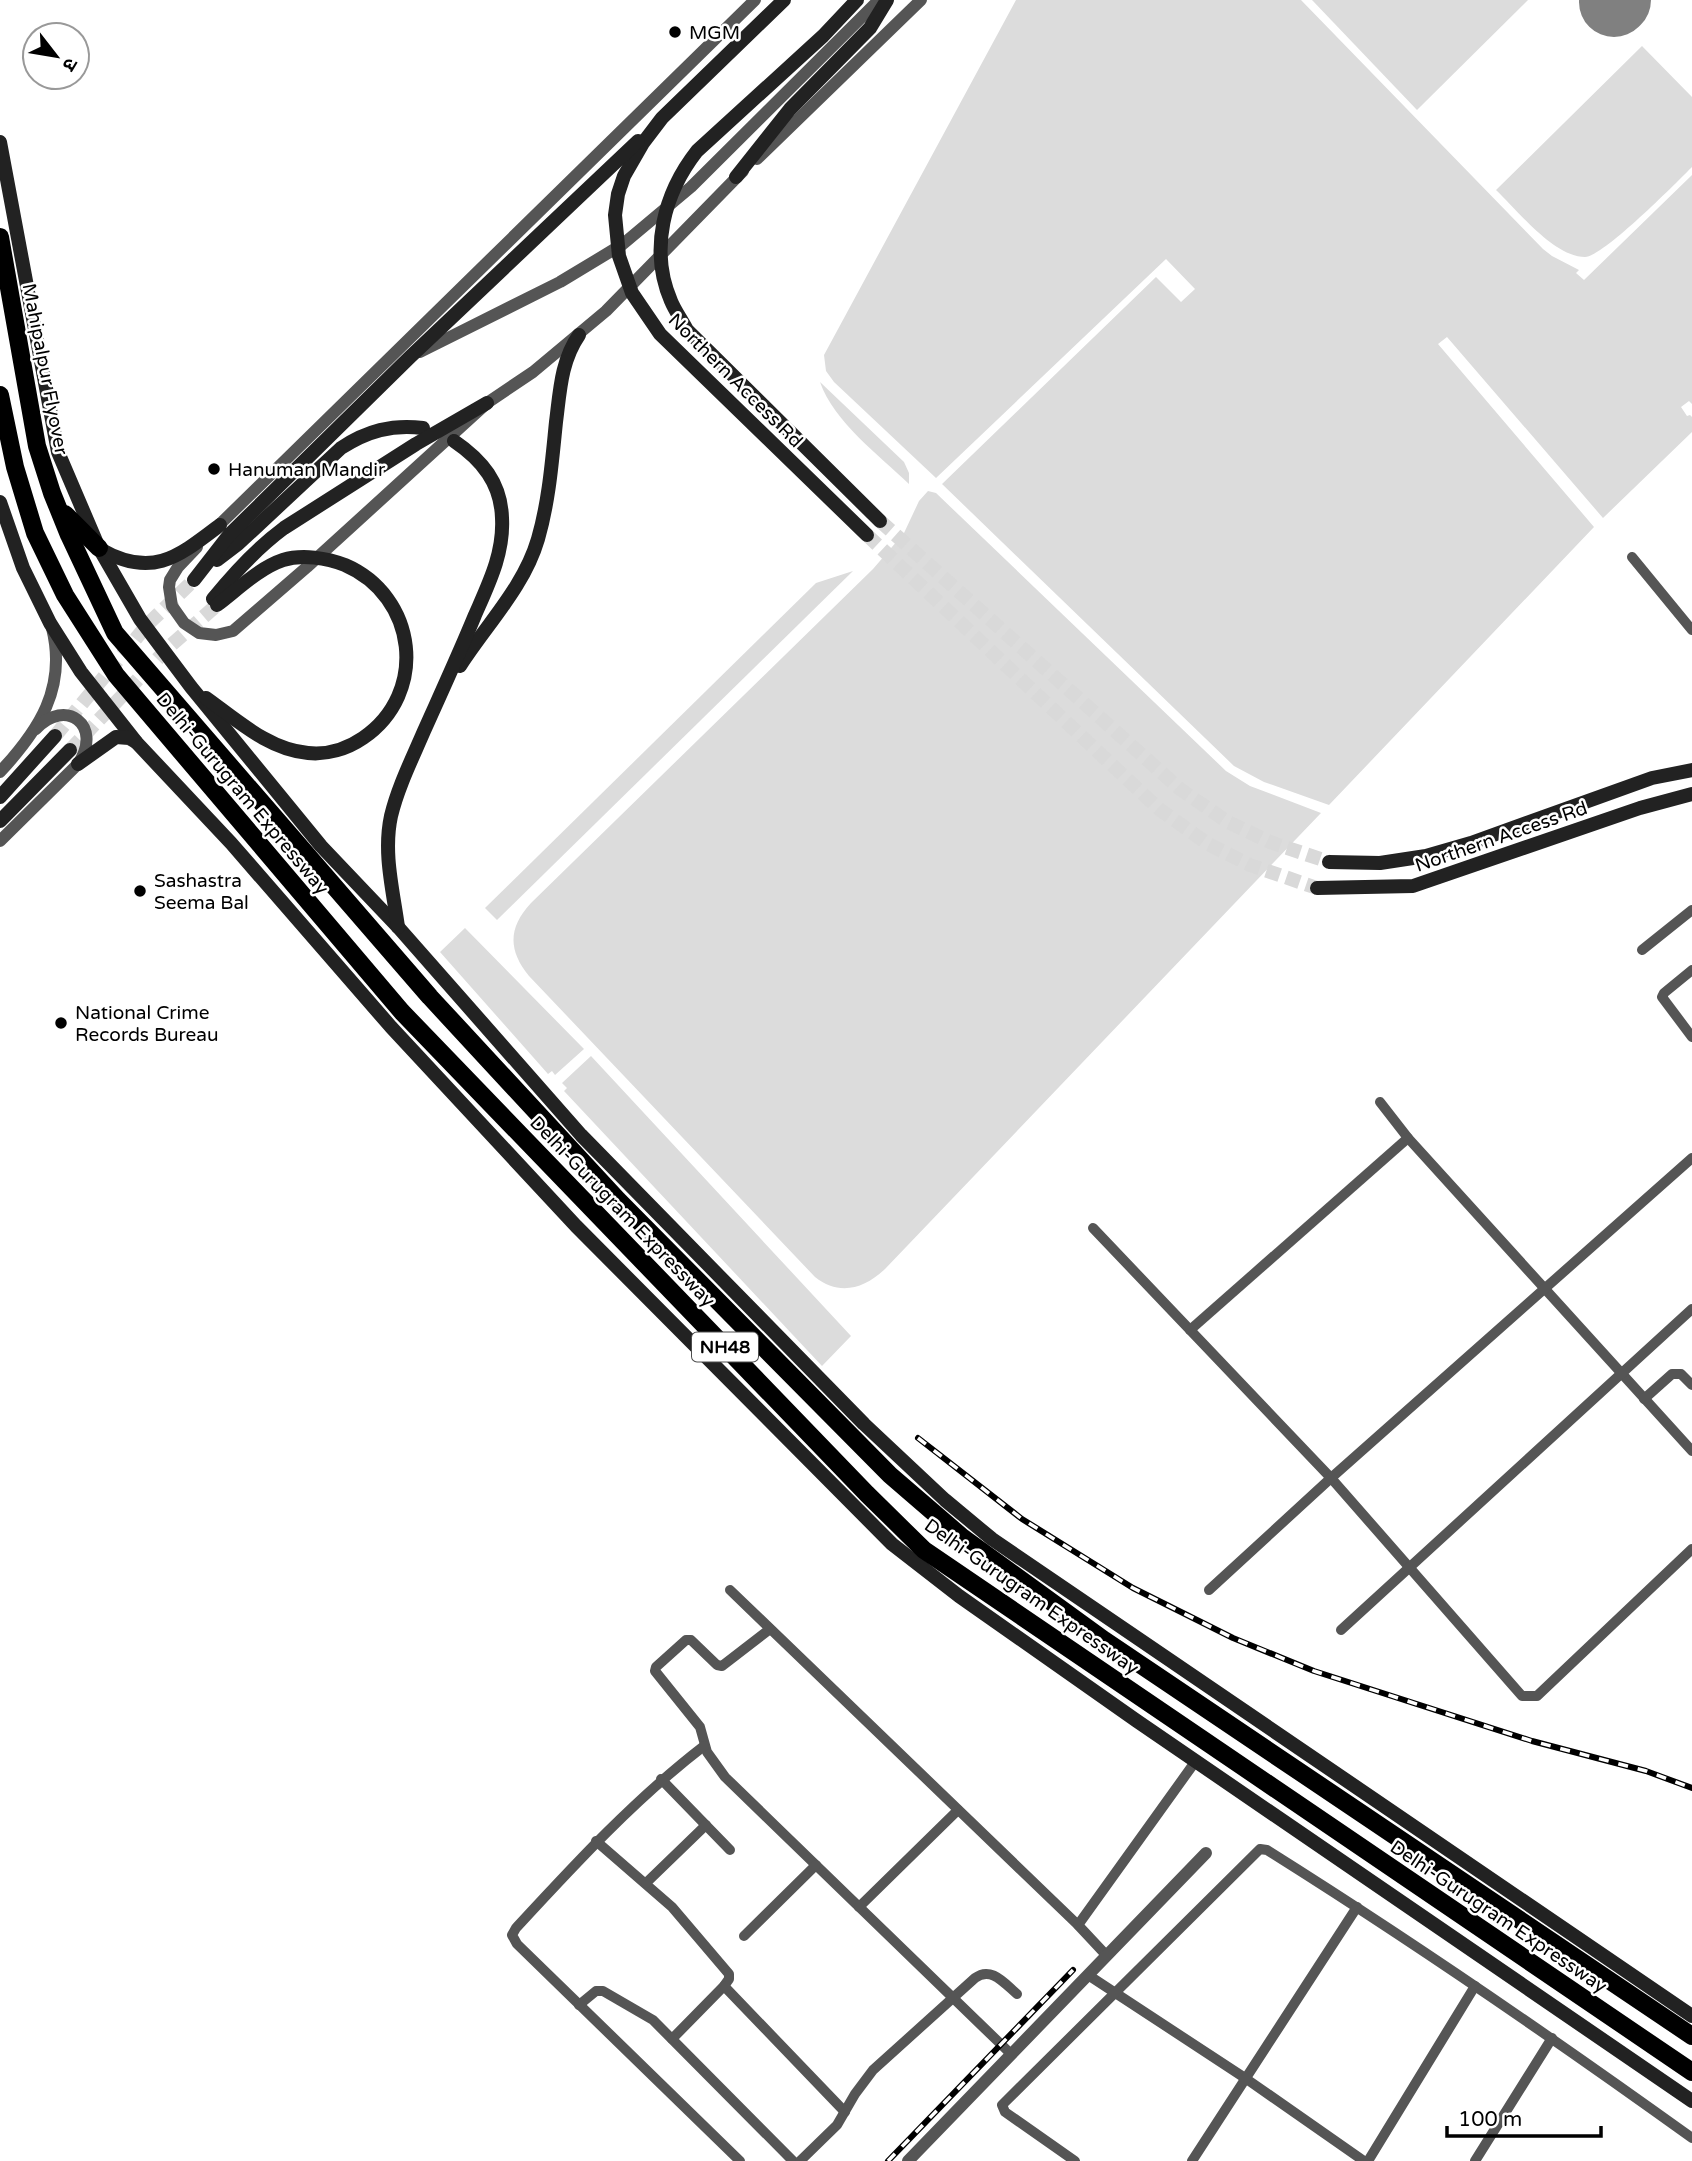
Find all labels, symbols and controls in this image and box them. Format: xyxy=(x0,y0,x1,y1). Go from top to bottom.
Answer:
north arrow xyxy=(21,21,91,91)
place label: MGM xyxy=(689,22,740,44)
marker: MGM xyxy=(667,24,683,40)
text: उ xyxy=(57,54,82,75)
street label: Mahipalpur Flyover xyxy=(18,282,73,457)
street label: Northern Access Rd xyxy=(664,309,807,452)
place label: Hanuman Mandir xyxy=(228,459,386,481)
marker: Hanuman Mandir xyxy=(206,461,222,477)
street label: Delhi-Gurugram Expressway xyxy=(151,688,333,899)
street label: Northern Access Rd xyxy=(1412,797,1590,877)
place label: Sashastra Seema Bal xyxy=(154,870,249,914)
marker: Sashastra Seema Bal xyxy=(132,883,148,899)
place label: National Crime Records Bureau xyxy=(75,1002,218,1046)
marker: National Crime Records Bureau xyxy=(53,1015,69,1031)
street label: Delhi-Gurugram Expressway xyxy=(525,1112,719,1312)
road number: NH48 xyxy=(692,1332,758,1362)
street label: Delhi-Gurugram Expressway xyxy=(920,1514,1143,1679)
street label: Delhi-Gurugram Expressway xyxy=(1386,1836,1611,1998)
scale bar xyxy=(1447,2094,1601,2138)
text: 100 m xyxy=(1458,2107,1522,2132)

